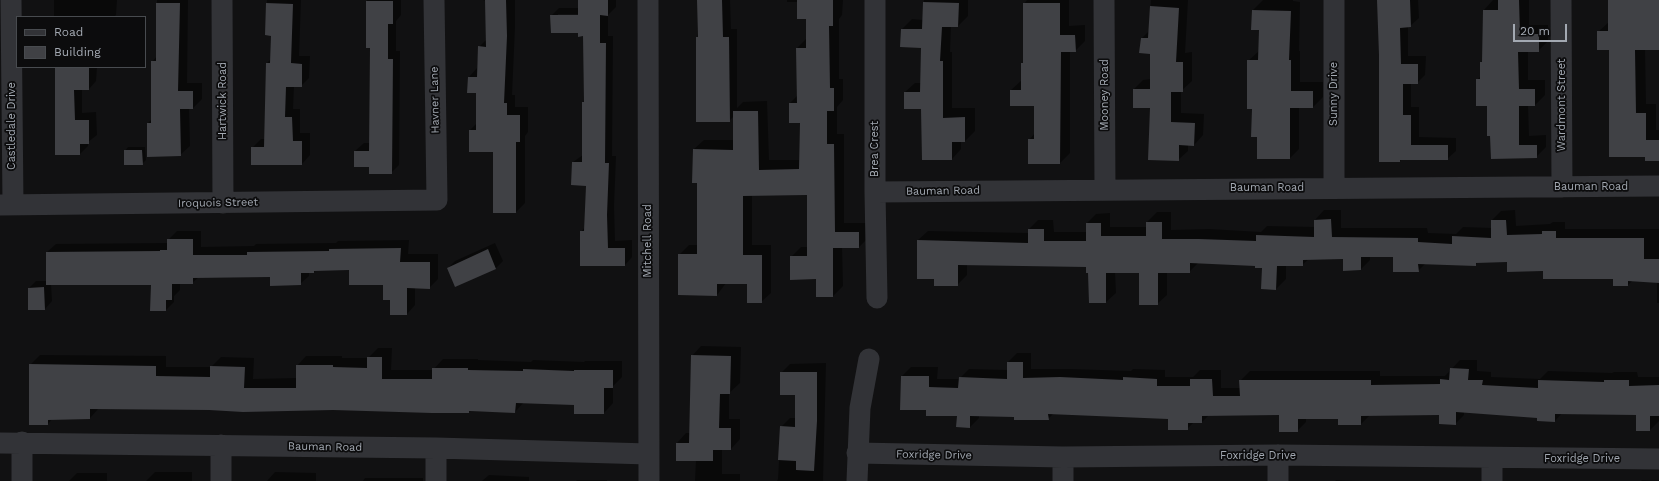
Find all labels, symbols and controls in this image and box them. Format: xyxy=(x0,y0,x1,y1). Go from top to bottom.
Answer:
legend xyxy=(16,16,146,68)
scale bar xyxy=(1515,16,1569,42)
text: 20 m xyxy=(1520,24,1550,38)
text: Road xyxy=(54,25,83,39)
text: Building xyxy=(54,45,101,59)
street label: Mooney Road xyxy=(1098,59,1112,131)
street label: Wardmont Street xyxy=(1555,59,1569,151)
street label: Hartwick Road xyxy=(216,62,230,140)
street label: Sunny Drive xyxy=(1327,62,1341,126)
street label: Havner Lane xyxy=(428,66,442,134)
street label: Castledale Drive xyxy=(5,82,19,170)
street label: Brea Crest xyxy=(868,121,882,177)
street label: Bauman Road xyxy=(1554,180,1628,194)
street label: Bauman Road xyxy=(1230,181,1304,195)
street label: Bauman Road xyxy=(906,184,980,198)
street label: Iroquois Street xyxy=(178,196,258,210)
street label: Mitchell Road xyxy=(641,204,655,278)
street label: Bauman Road xyxy=(288,440,362,454)
street label: Foxridge Drive xyxy=(896,448,972,462)
street label: Foxridge Drive xyxy=(1220,449,1296,463)
street label: Foxridge Drive xyxy=(1544,452,1620,466)

